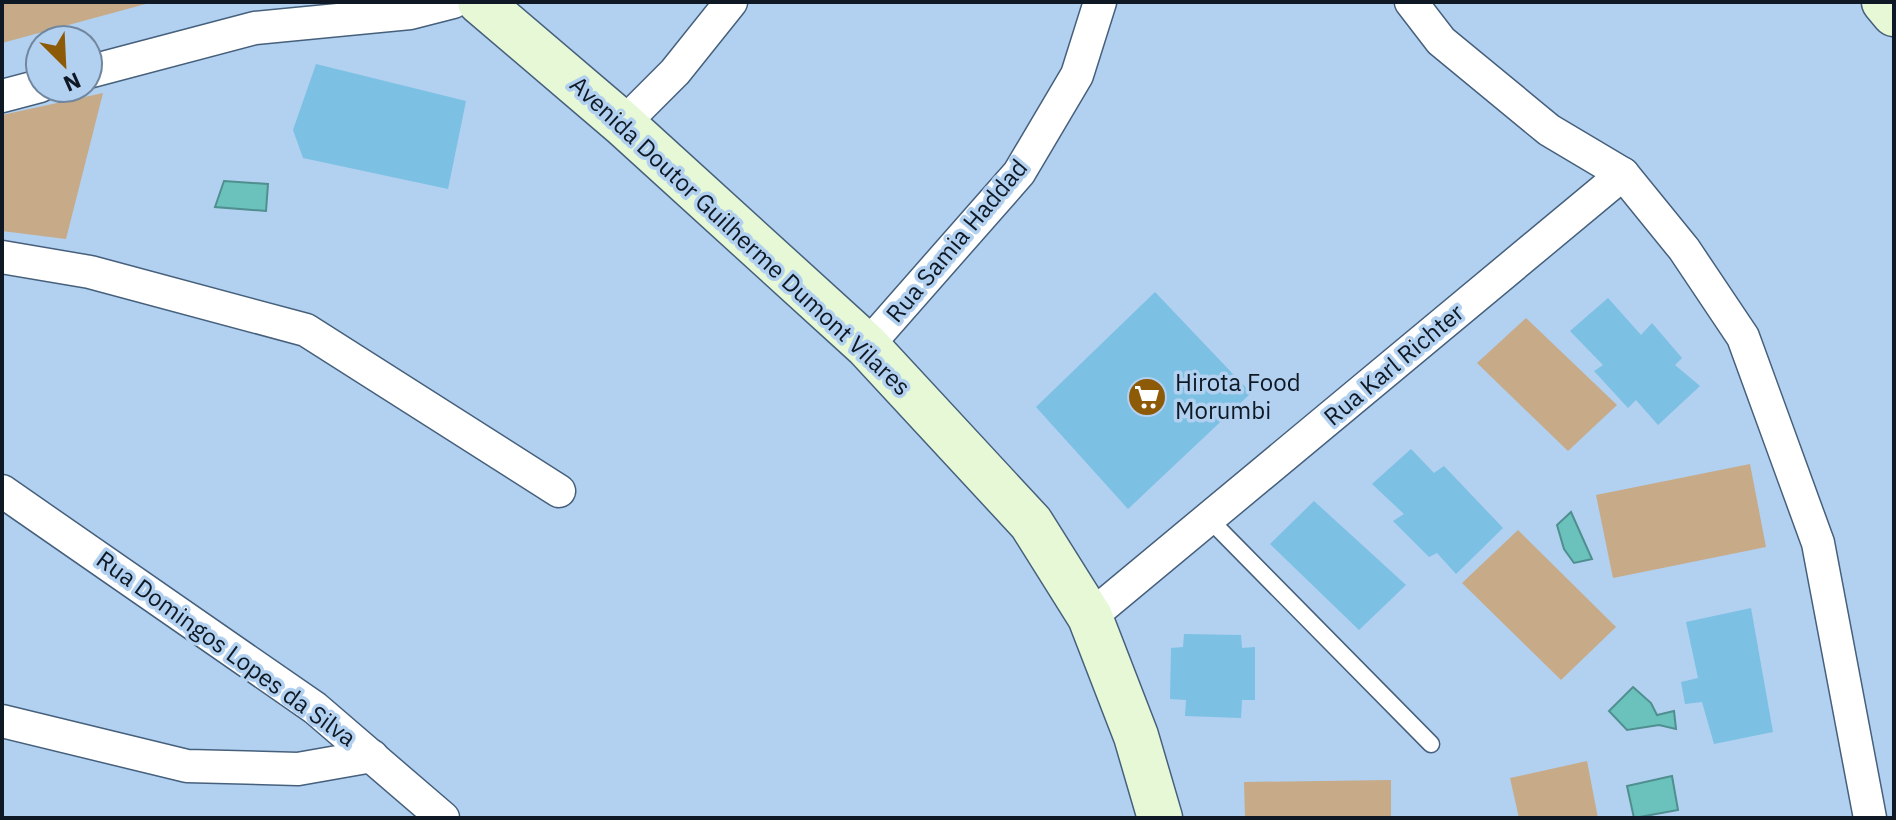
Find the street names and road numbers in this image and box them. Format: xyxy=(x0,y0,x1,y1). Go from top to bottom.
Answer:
street label: Avenida Doutor Guilherme Dumont Vilares xyxy=(563,68,918,402)
street label: Rua Samia Haddad xyxy=(878,152,1034,329)
street label: Rua Karl Richter xyxy=(1317,296,1470,432)
street label: Rua Domingos Lopes da Silva xyxy=(90,543,363,753)

